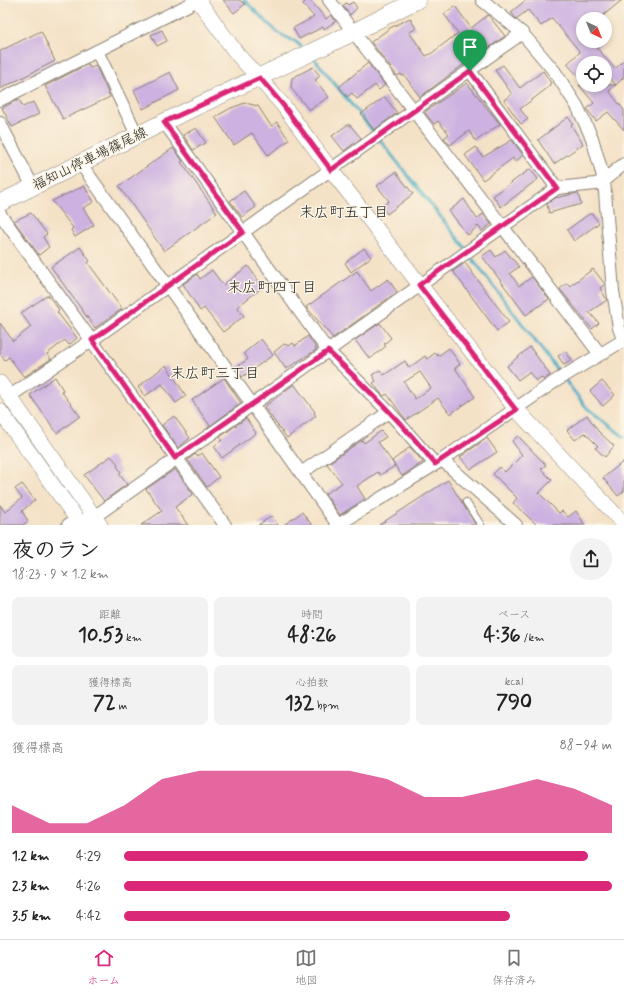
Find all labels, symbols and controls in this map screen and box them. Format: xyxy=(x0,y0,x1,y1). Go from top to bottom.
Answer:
north arrow xyxy=(576,12,612,48)
map controls xyxy=(576,12,612,92)
pin xyxy=(453,30,487,71)
icon: arrive xyxy=(459,36,481,58)
button: locate xyxy=(576,56,612,92)
street label: 福知山停車場篠尾線 xyxy=(29,123,151,195)
district label: 末広町五丁目 xyxy=(299,203,389,223)
district label: 末広町四丁目 xyxy=(227,278,317,298)
district label: 末広町三丁目 xyxy=(170,364,260,384)
text: 夜のラン xyxy=(12,537,100,565)
button: share xyxy=(570,538,612,580)
text: 18:23 · 9 × 1.2 km xyxy=(12,566,109,583)
text: 距離 xyxy=(99,608,121,622)
text: 時間 xyxy=(301,608,323,622)
text: ペース xyxy=(498,608,530,622)
text: 10.53 xyxy=(78,622,123,649)
text: 48:26 xyxy=(288,622,336,649)
text: 4:36 xyxy=(484,622,521,649)
text: km xyxy=(123,631,142,645)
text: /km xyxy=(521,631,544,645)
text: kcal xyxy=(505,675,523,689)
text: 獲得標高 xyxy=(88,676,132,690)
text: 心拍数 xyxy=(296,676,329,690)
text: 790 xyxy=(496,689,532,716)
text: 72 xyxy=(93,690,115,717)
text: 132 xyxy=(285,690,314,717)
text: m xyxy=(115,699,127,713)
text: bpm xyxy=(314,699,339,713)
text: 88–94 m xyxy=(559,737,612,754)
text: 獲得標高 xyxy=(12,740,64,757)
text: 1.2 km xyxy=(12,848,49,865)
text: 4:29 xyxy=(76,848,101,865)
text: 2.3 km xyxy=(12,878,49,895)
text: 4:26 xyxy=(76,878,101,895)
text: 3.5 km xyxy=(12,908,51,925)
text: 4:42 xyxy=(76,908,101,925)
tab: ホーム xyxy=(88,947,120,988)
tab: 地図 xyxy=(295,947,317,988)
tab: 保存済み xyxy=(492,947,536,988)

